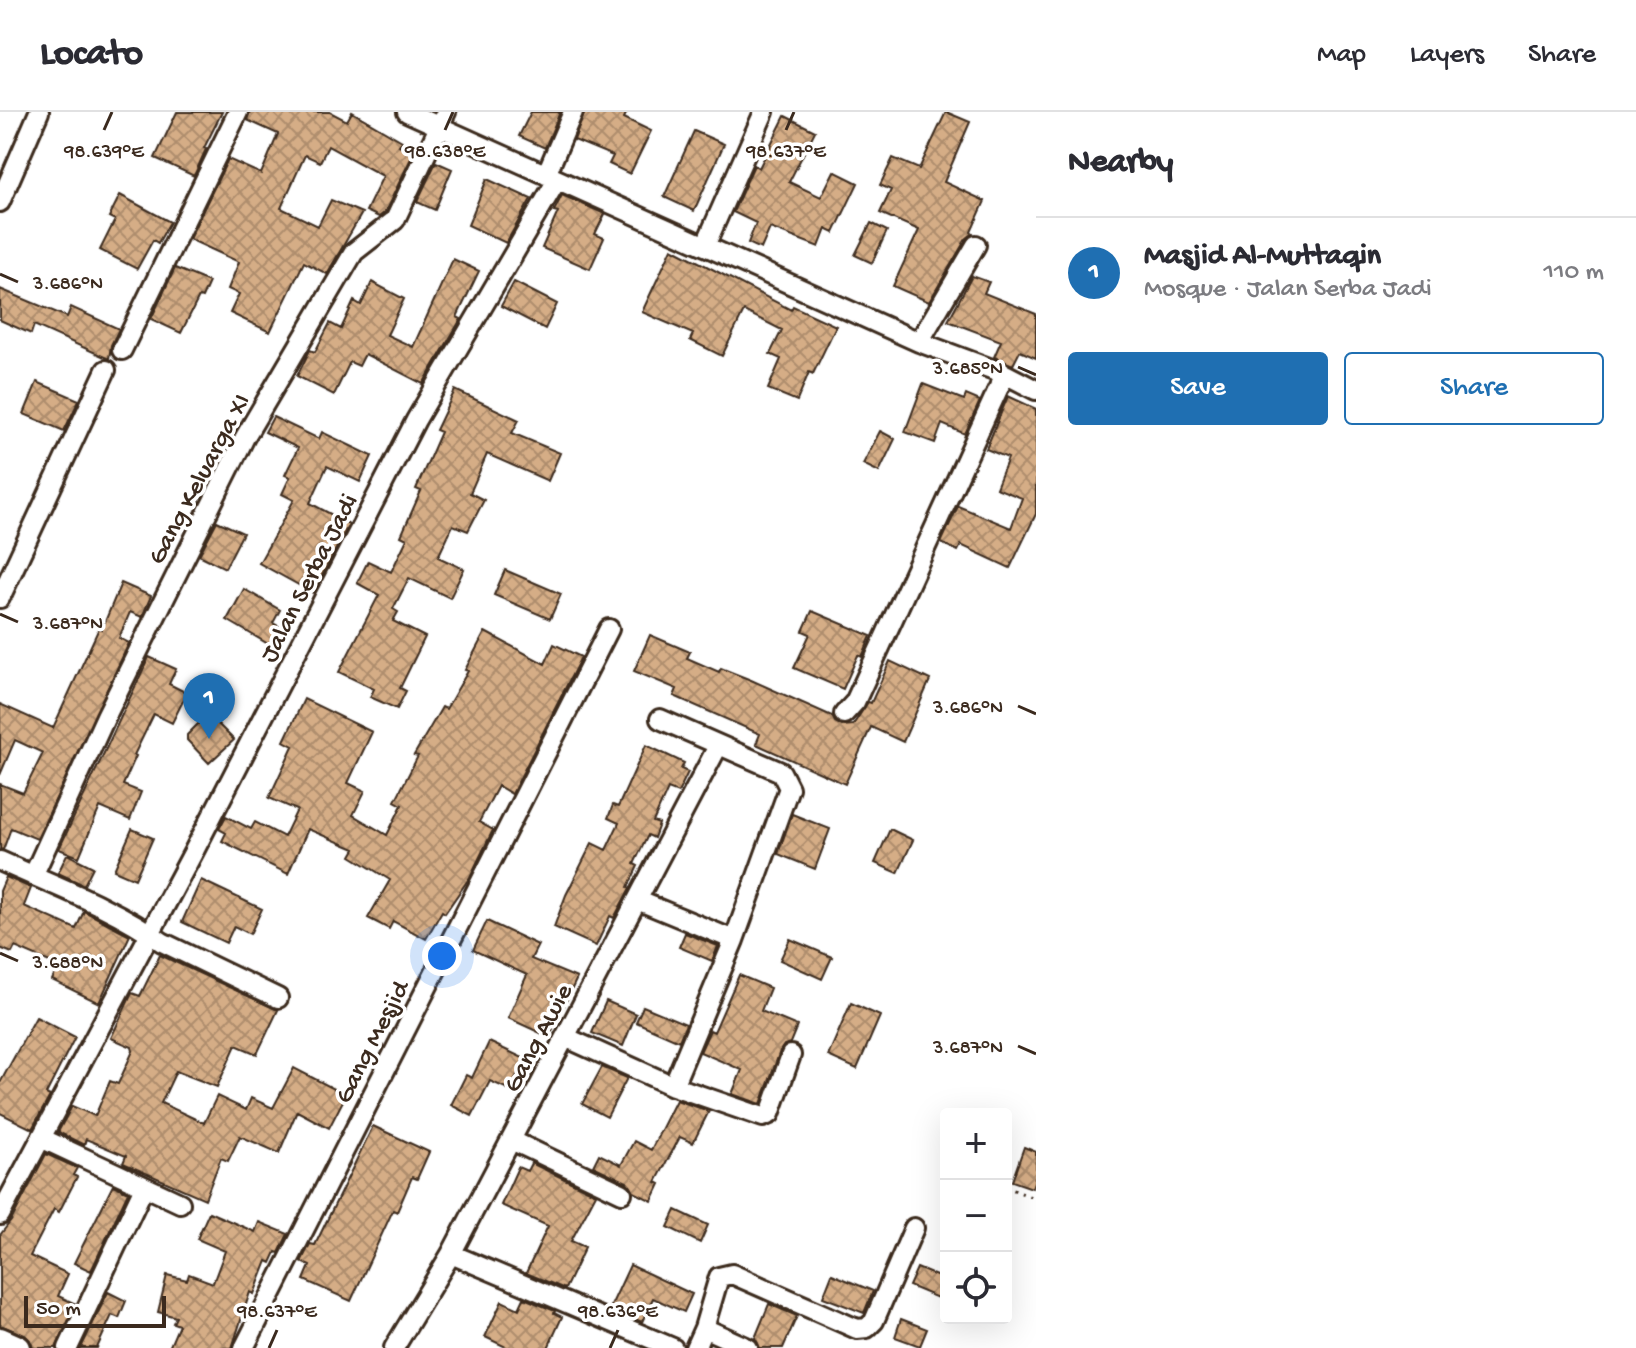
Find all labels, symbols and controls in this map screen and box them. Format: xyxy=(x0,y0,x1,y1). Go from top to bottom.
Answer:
text: Locato xyxy=(40,33,143,77)
text: Map xyxy=(1317,39,1366,72)
text: Layers xyxy=(1410,39,1484,72)
text: Share xyxy=(1528,39,1596,72)
text: 98.639°E xyxy=(63,142,145,165)
text: 98.638°E xyxy=(404,142,487,165)
text: 98.637°E xyxy=(745,142,827,165)
text: Nearby xyxy=(1068,144,1173,184)
text: Masjid Al-Muttaqin xyxy=(1144,240,1381,275)
text: 1 xyxy=(1089,258,1099,289)
text: 110 m xyxy=(1544,258,1604,289)
text: 3.686°N xyxy=(32,274,103,297)
text: Mosque · Jalan Serba Jadi xyxy=(1144,275,1432,306)
button: Save xyxy=(1068,352,1328,425)
button: Share xyxy=(1344,352,1604,425)
text: 3.685°N xyxy=(932,359,1003,382)
street label: Gang Keluarga XI xyxy=(143,389,259,571)
street label: Jalan Serba Jadi xyxy=(255,490,367,668)
text: 3.687°N xyxy=(32,614,103,637)
pin: 1 xyxy=(183,673,235,739)
text: 3.686°N xyxy=(932,698,1003,721)
your location xyxy=(422,936,462,976)
text: 3.688°N xyxy=(32,953,103,976)
street label: Gang Mesjid xyxy=(330,975,419,1110)
street label: Gang Awie xyxy=(498,979,582,1099)
text: 3.687°N xyxy=(932,1038,1003,1061)
map controls xyxy=(940,1108,1012,1324)
button: + xyxy=(940,1108,1012,1180)
button: − xyxy=(940,1180,1012,1252)
button: locate xyxy=(940,1252,1012,1324)
scale bar xyxy=(24,1292,166,1328)
text: 50 m xyxy=(36,1297,81,1323)
text: 98.637°E xyxy=(236,1302,318,1325)
text: 98.636°E xyxy=(577,1302,659,1325)

